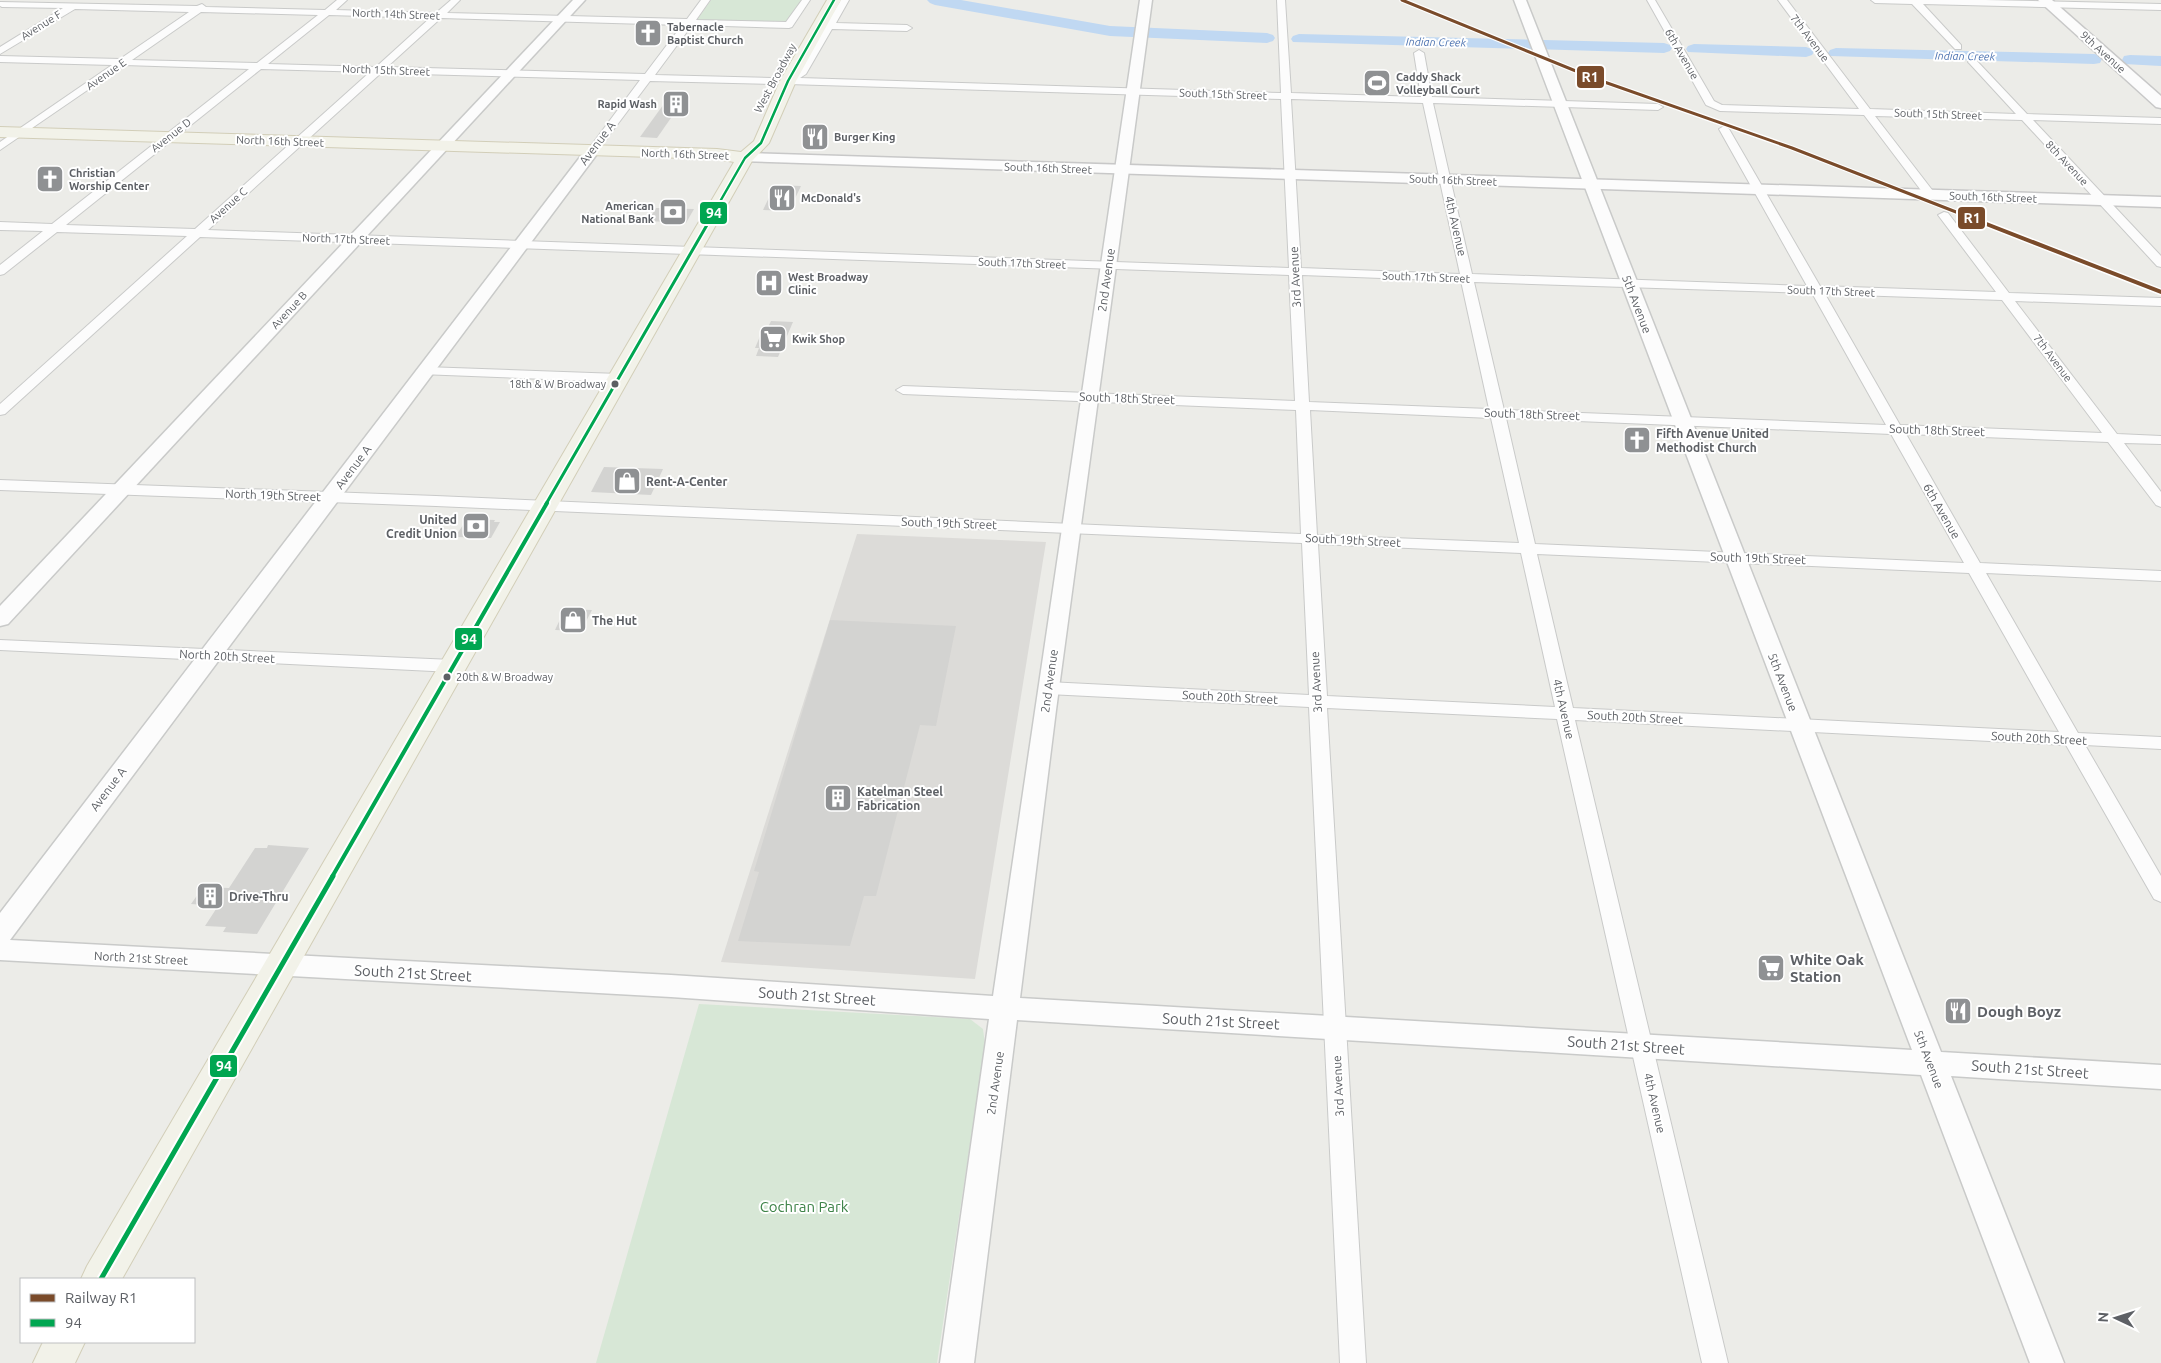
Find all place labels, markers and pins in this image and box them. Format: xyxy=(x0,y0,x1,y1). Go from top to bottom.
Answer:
church icon: Tabernacle Baptist Church xyxy=(633,18,663,48)
place label: Tabernacle Baptist Church xyxy=(667,21,743,46)
sports icon: Caddy Shack Volleyball Court xyxy=(1362,68,1392,98)
place label: Caddy Shack Volleyball Court xyxy=(1396,71,1480,96)
building icon: Rapid Wash xyxy=(661,89,691,119)
place label: Rapid Wash xyxy=(598,98,657,110)
restaurant icon: Burger King xyxy=(800,122,830,152)
place label: Burger King xyxy=(834,131,896,143)
church icon: Christian Worship Center xyxy=(35,164,65,194)
place label: Christian Worship Center xyxy=(69,167,150,192)
restaurant icon: McDonald's xyxy=(767,183,797,213)
place label: McDonald's xyxy=(801,192,861,204)
bank icon: American National Bank xyxy=(658,197,688,227)
place label: American National Bank xyxy=(581,200,655,225)
hospital icon: West Broadway Clinic xyxy=(754,268,784,298)
place label: West Broadway Clinic xyxy=(788,271,868,296)
supermarket icon: Kwik Shop xyxy=(758,324,788,354)
place label: Kwik Shop xyxy=(792,333,846,345)
place label: 18th & W Broadway xyxy=(509,378,607,390)
marker: 18th & W Broadway xyxy=(610,379,620,389)
church icon: Fifth Avenue United Methodist Church xyxy=(1622,425,1652,455)
place label: Fifth Avenue United Methodist Church xyxy=(1656,427,1769,454)
shop icon: Rent-A-Center xyxy=(612,466,642,496)
place label: Rent-A-Center xyxy=(646,475,727,488)
bank icon: United Credit Union xyxy=(461,511,491,541)
place label: United Credit Union xyxy=(386,513,457,540)
shop icon: The Hut xyxy=(558,605,588,635)
place label: The Hut xyxy=(592,614,637,627)
place label: 20th & W Broadway xyxy=(456,671,554,683)
marker: 20th & W Broadway xyxy=(442,672,452,682)
building icon: Katelman Steel Fabrication xyxy=(823,783,853,813)
place label: Katelman Steel Fabrication xyxy=(857,785,943,812)
building icon: Drive-Thru xyxy=(195,881,225,911)
place label: Drive-Thru xyxy=(229,890,289,903)
place label: White Oak Station xyxy=(1790,951,1864,985)
supermarket icon: White Oak Station xyxy=(1756,953,1786,983)
restaurant icon: Dough Boyz xyxy=(1943,996,1973,1026)
place label: Dough Boyz xyxy=(1977,1003,2061,1020)

